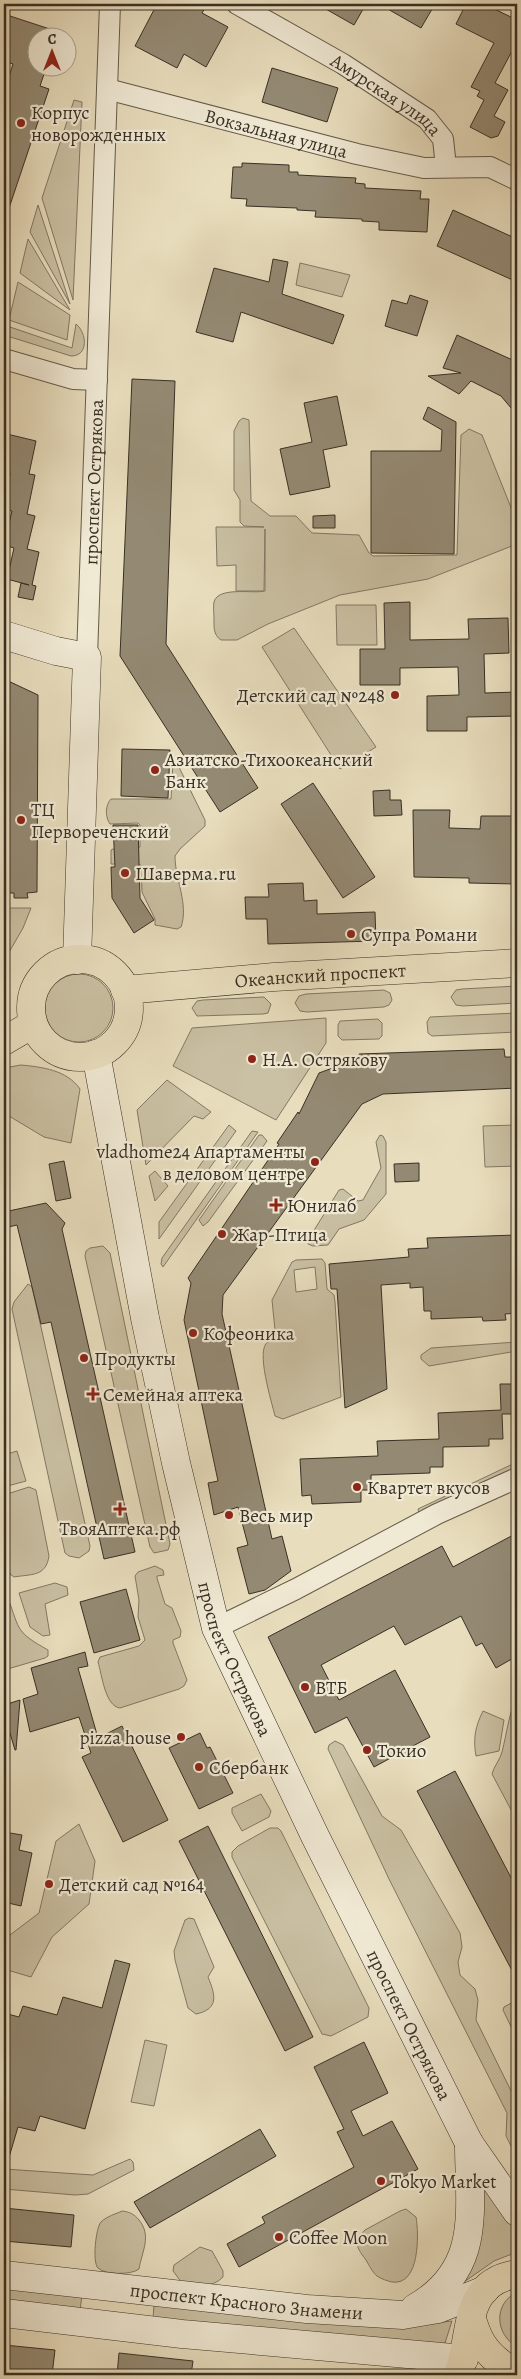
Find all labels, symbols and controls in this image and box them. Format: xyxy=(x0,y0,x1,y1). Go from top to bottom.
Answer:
north arrow xyxy=(28,28,78,78)
text: С xyxy=(48,30,57,49)
street label: Амурская улица xyxy=(325,47,448,142)
place label: Корпус новорожденных xyxy=(31,100,167,148)
street label: Вокзальная улица xyxy=(202,103,351,165)
marker: Корпус новорожденных xyxy=(15,117,27,129)
street label: проспект Острякова xyxy=(78,399,110,565)
place label: Детский сад №248 xyxy=(237,683,385,709)
marker: Детский сад №248 xyxy=(389,689,401,701)
place label: Азиатско-Тихоокеанский Банк xyxy=(164,747,373,795)
marker: Азиатско-Тихоокеанский Банк xyxy=(149,764,161,776)
place label: ТЦ Первореченский xyxy=(31,797,169,845)
marker: ТЦ Первореченский xyxy=(15,814,27,826)
place label: Шаверма.ru xyxy=(135,861,237,887)
marker: Шаверма.ru xyxy=(119,867,131,879)
place label: Супра Романи xyxy=(361,922,478,948)
marker: Супра Романи xyxy=(345,928,357,940)
street label: Океанский проспект xyxy=(234,957,407,994)
place label: Н.А. Острякову xyxy=(262,1047,388,1073)
marker: Н.А. Острякову xyxy=(246,1053,258,1065)
place label: vladhome24 Апартаменты в деловом центре xyxy=(96,1139,305,1187)
marker: vladhome24 Апартаменты в деловом центре xyxy=(309,1156,321,1168)
place label: Юнилаб xyxy=(287,1193,356,1219)
marker: Юнилаб xyxy=(269,1198,283,1212)
place label: Жар-Птица xyxy=(232,1222,327,1248)
marker: Жар-Птица xyxy=(216,1228,228,1240)
place label: Кофеоника xyxy=(203,1321,295,1347)
marker: Кофеоника xyxy=(187,1327,199,1339)
place label: Продукты xyxy=(94,1346,176,1372)
marker: Продукты xyxy=(78,1352,90,1364)
place label: Семейная аптека xyxy=(103,1382,244,1408)
marker: Семейная аптека xyxy=(87,1388,99,1400)
place label: Квартет вкусов xyxy=(367,1475,490,1501)
marker: Квартет вкусов xyxy=(351,1481,363,1493)
marker: ТвояАптека.рф xyxy=(114,1503,126,1515)
place label: Весь мир xyxy=(239,1503,313,1529)
marker: Весь мир xyxy=(223,1509,235,1521)
place label: ТвояАптека.рф xyxy=(60,1516,180,1542)
street label: проспект Острякова xyxy=(191,1579,278,1741)
place label: ВТБ xyxy=(315,1675,348,1701)
marker: ВТБ xyxy=(299,1681,311,1693)
place label: pizza house xyxy=(79,1725,171,1751)
marker: pizza house xyxy=(175,1731,187,1743)
place label: Токио xyxy=(377,1738,426,1764)
marker: Токио xyxy=(361,1744,373,1756)
place label: Сбербанк xyxy=(209,1755,289,1781)
marker: Сбербанк xyxy=(193,1761,205,1773)
place label: Детский сад №164 xyxy=(59,1872,205,1898)
marker: Детский сад №164 xyxy=(43,1878,55,1890)
street label: проспект Острякова xyxy=(360,1945,458,2105)
place label: Tokyo Market xyxy=(391,2169,496,2195)
marker: Tokyo Market xyxy=(375,2175,387,2187)
place label: Coffee Moon xyxy=(289,2225,387,2251)
marker: Coffee Moon xyxy=(273,2231,285,2243)
street label: проспект Красного Знамени xyxy=(129,2277,364,2326)

